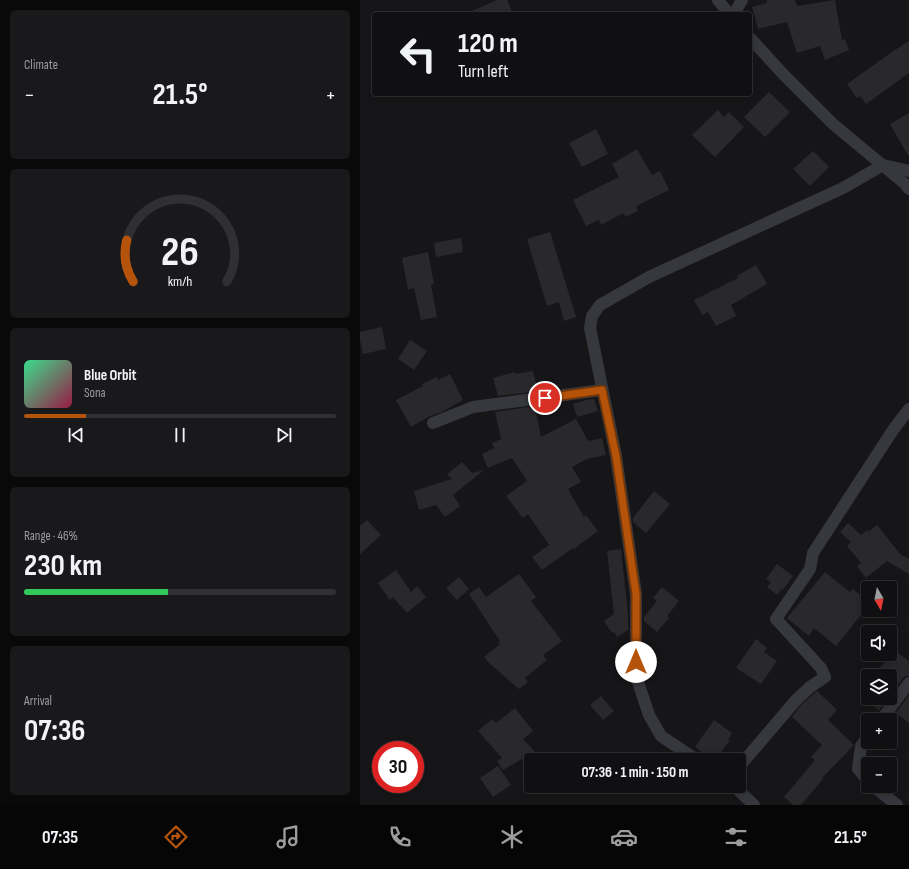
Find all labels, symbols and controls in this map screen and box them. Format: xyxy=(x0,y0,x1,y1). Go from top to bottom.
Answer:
text: 120 m xyxy=(458,27,518,60)
icon: left xyxy=(392,28,444,80)
text: Climate xyxy=(24,57,58,73)
text: Turn left xyxy=(458,61,509,82)
text: 21.5° xyxy=(152,77,208,113)
text: − xyxy=(24,82,35,109)
text: + xyxy=(325,82,336,109)
text: 26 xyxy=(161,227,199,276)
text: km/h xyxy=(168,272,192,289)
text: Blue Orbit xyxy=(84,366,136,385)
pin xyxy=(528,381,562,415)
text: Sona xyxy=(84,385,106,401)
icon: arrive xyxy=(534,387,556,409)
icon: previous xyxy=(65,424,87,446)
icon: pause xyxy=(169,424,191,446)
icon: next xyxy=(273,424,295,446)
text: Range · 46% xyxy=(24,528,78,544)
text: 230 km xyxy=(24,548,102,584)
north arrow xyxy=(861,581,897,617)
map controls xyxy=(861,581,897,793)
button: sound xyxy=(861,625,897,661)
position arrow xyxy=(615,641,657,683)
button: layers xyxy=(861,669,897,705)
text: Arrival xyxy=(24,693,52,709)
text: 07:36 xyxy=(24,713,85,749)
button: + xyxy=(861,713,897,749)
speed limit sign: 30 xyxy=(372,741,424,793)
button: − xyxy=(861,757,897,793)
text: 07:36 · 1 min · 150 m xyxy=(581,763,689,782)
icon: directions xyxy=(162,823,190,851)
icon: music xyxy=(274,823,302,851)
icon: phone xyxy=(386,823,414,851)
icon: climate xyxy=(498,823,526,851)
icon: car xyxy=(610,823,638,851)
icon: filters xyxy=(722,823,750,851)
text: 07:35 xyxy=(42,827,78,848)
text: 21.5° xyxy=(834,827,867,848)

